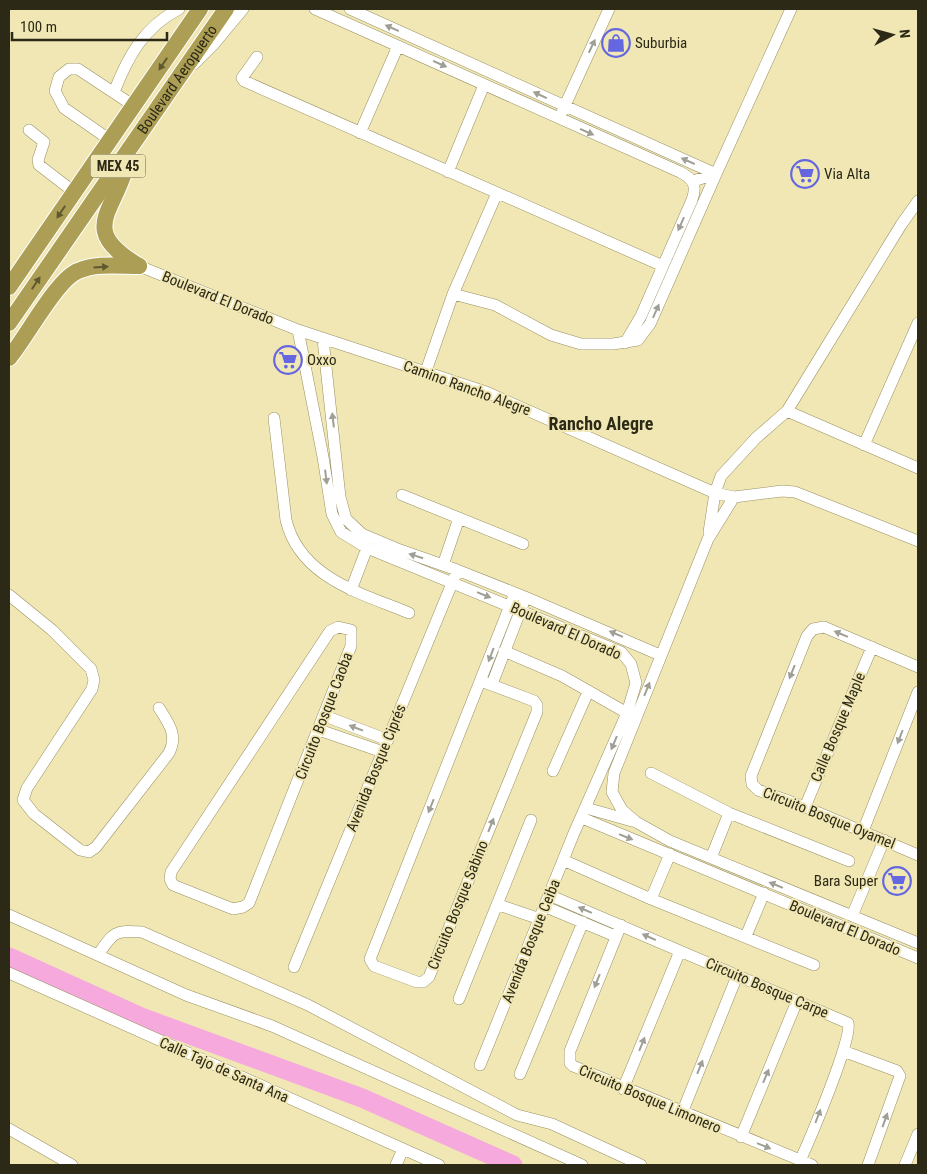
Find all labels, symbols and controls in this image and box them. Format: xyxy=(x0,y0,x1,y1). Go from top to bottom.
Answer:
scale bar xyxy=(12,10,168,42)
north arrow xyxy=(867,10,917,60)
text: 100 m xyxy=(20,18,57,36)
street label: Boulevard Aeropuerto xyxy=(133,22,221,137)
one-way arrow xyxy=(385,23,399,31)
shop icon: Suburbia xyxy=(601,28,631,58)
text: N xyxy=(897,29,913,39)
place label: Suburbia xyxy=(635,34,687,52)
one-way arrow xyxy=(588,39,596,53)
one-way arrow xyxy=(158,57,168,70)
one-way arrow xyxy=(433,60,447,68)
one-way arrow xyxy=(533,91,547,99)
one-way arrow xyxy=(580,129,594,137)
road number: MEX 45 xyxy=(90,154,146,178)
one-way arrow xyxy=(681,157,695,165)
supermarket icon: Via Alta xyxy=(790,159,820,189)
place label: Via Alta xyxy=(824,165,870,183)
one-way arrow xyxy=(56,205,66,219)
one-way arrow xyxy=(677,217,685,231)
one-way arrow xyxy=(94,263,110,271)
street label: Boulevard El Dorado xyxy=(159,267,277,329)
one-way arrow xyxy=(31,276,41,290)
one-way arrow xyxy=(652,304,660,318)
supermarket icon: Oxxo xyxy=(273,345,303,375)
place label: Oxxo xyxy=(307,351,337,369)
street label: Camino Rancho Alegre xyxy=(401,357,533,419)
one-way arrow xyxy=(329,412,337,428)
district label: Rancho Alegre xyxy=(549,413,654,434)
one-way arrow xyxy=(322,469,330,485)
one-way arrow xyxy=(408,552,423,559)
one-way arrow xyxy=(477,592,492,600)
street label: Boulevard El Dorado xyxy=(508,599,624,663)
one-way arrow xyxy=(608,630,623,638)
one-way arrow xyxy=(833,630,848,638)
one-way arrow xyxy=(487,648,495,663)
street label: Circuito Bosque Caoba xyxy=(291,650,357,782)
one-way arrow xyxy=(788,665,796,679)
street label: Calle Bosque Maple xyxy=(807,670,869,784)
one-way arrow xyxy=(644,681,651,696)
street label: Avenida Bosque Ciprés xyxy=(342,702,410,834)
one-way arrow xyxy=(349,724,364,731)
one-way arrow xyxy=(896,730,904,744)
one-way arrow xyxy=(609,736,617,750)
street label: Circuito Bosque Oyamel xyxy=(760,783,898,853)
one-way arrow xyxy=(427,799,435,814)
one-way arrow xyxy=(488,818,495,833)
one-way arrow xyxy=(619,834,634,841)
street label: Circuito Bosque Sabino xyxy=(424,838,492,972)
supermarket icon: Bara Super xyxy=(882,866,912,896)
place label: Bara Super xyxy=(814,872,878,890)
street label: Avenida Bosque Ceiba xyxy=(498,877,564,1005)
one-way arrow xyxy=(768,881,783,889)
street label: Boulevard El Dorado xyxy=(787,896,903,960)
one-way arrow xyxy=(577,906,592,914)
one-way arrow xyxy=(642,933,656,941)
street label: Circuito Bosque Carpe xyxy=(703,954,831,1022)
one-way arrow xyxy=(593,974,601,989)
street label: Calle Tajo de Santa Ana xyxy=(157,1033,291,1107)
one-way arrow xyxy=(638,1037,646,1051)
one-way arrow xyxy=(697,1060,705,1075)
street label: Circuito Bosque Limonero xyxy=(576,1061,724,1137)
one-way arrow xyxy=(763,1069,771,1083)
one-way arrow xyxy=(814,1108,822,1123)
one-way arrow xyxy=(882,1112,889,1127)
one-way arrow xyxy=(757,1143,771,1151)

